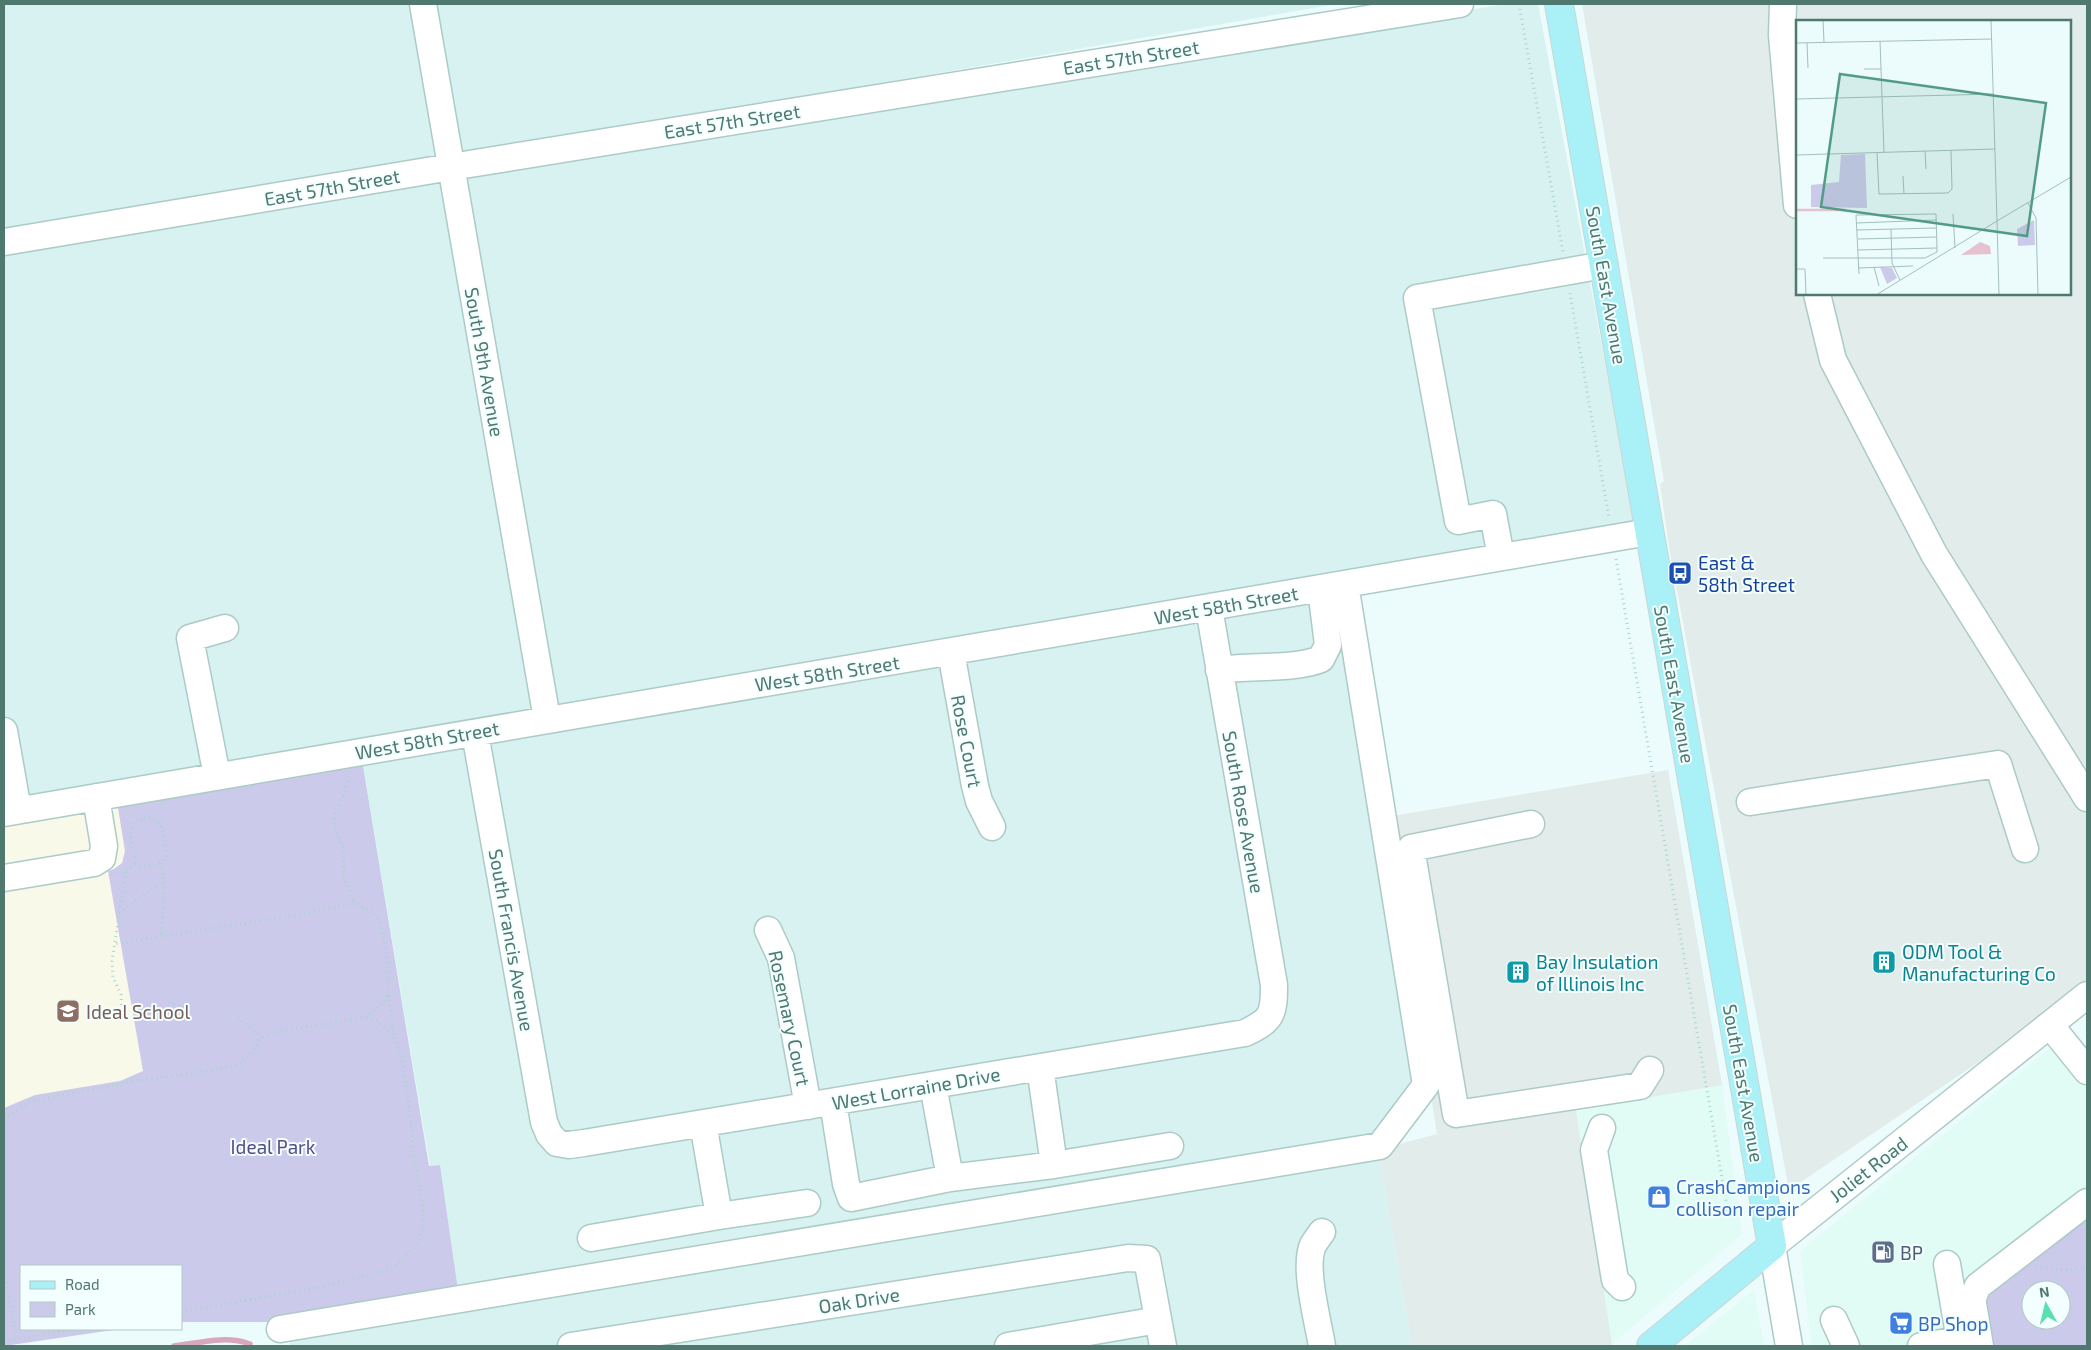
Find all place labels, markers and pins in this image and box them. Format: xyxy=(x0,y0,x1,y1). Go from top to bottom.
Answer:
place label: East & 58th Street xyxy=(1698,551,1795,596)
bus stop icon: East & 58th Street xyxy=(1667,560,1693,586)
place label: ODM Tool & Manufacturing Co xyxy=(1902,940,2056,985)
building icon: ODM Tool & Manufacturing Co xyxy=(1871,949,1897,975)
place label: Bay Insulation of Illinois Inc xyxy=(1536,950,1658,995)
building icon: Bay Insulation of Illinois Inc xyxy=(1505,959,1531,985)
school or university icon: Ideal School xyxy=(55,998,81,1024)
place label: Ideal School xyxy=(86,1000,190,1023)
place label: CrashCampions collison repair xyxy=(1676,1175,1811,1220)
shop icon: CrashCampions collison repair xyxy=(1646,1184,1672,1210)
fuel station icon: BP xyxy=(1870,1239,1896,1265)
place label: BP xyxy=(1900,1241,1923,1264)
supermarket icon: BP Shop xyxy=(1888,1310,1914,1336)
place label: BP Shop xyxy=(1918,1312,1988,1335)

